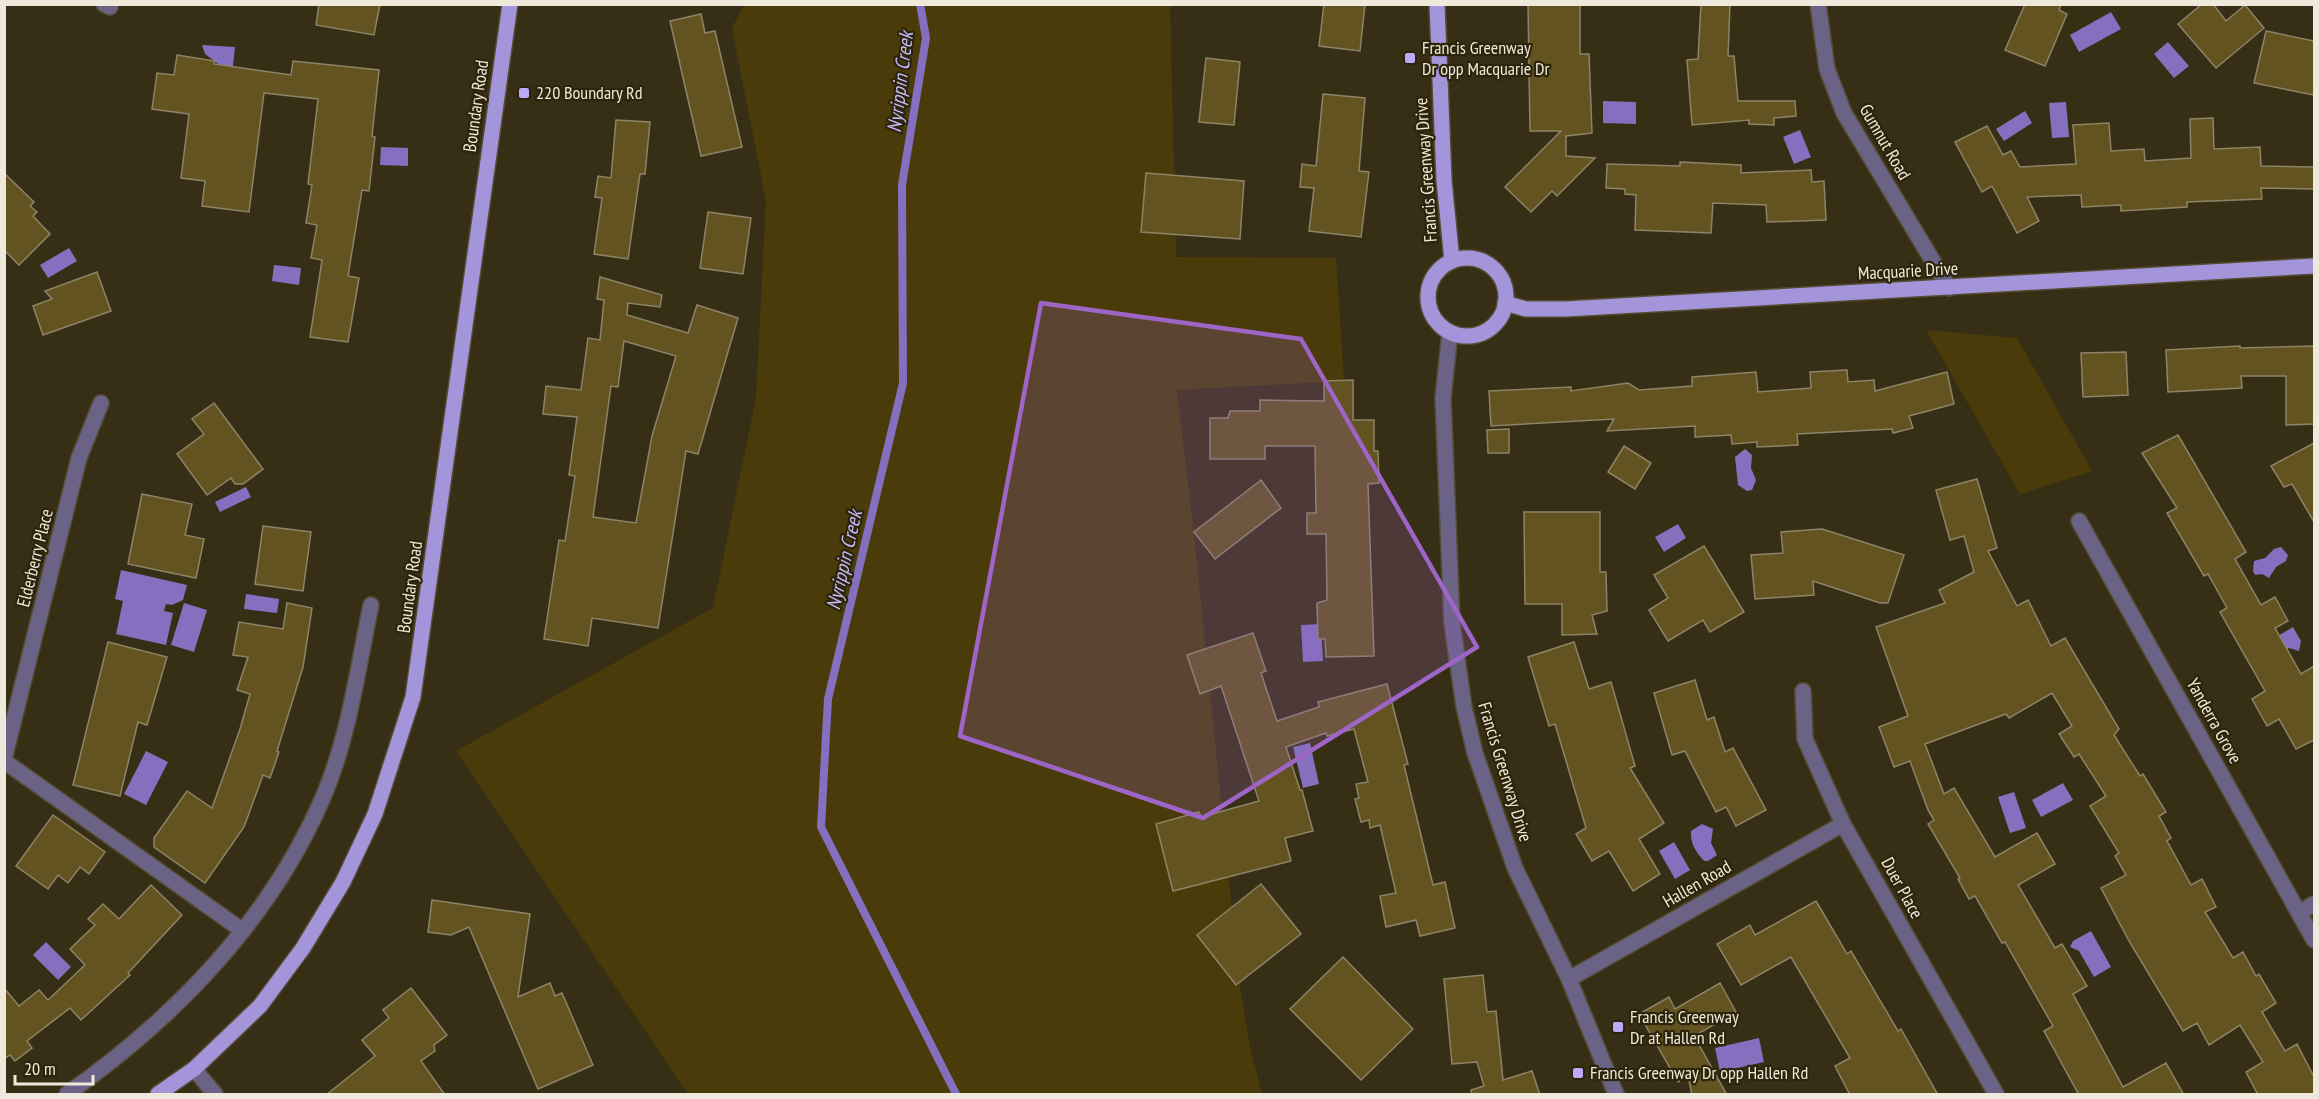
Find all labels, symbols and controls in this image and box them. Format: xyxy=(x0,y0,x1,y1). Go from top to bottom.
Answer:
water label: Nyrippin Creek xyxy=(881,28,919,134)
place label: Francis Greenway Dr opp Macquarie Dr xyxy=(1422,36,1550,80)
marker: Francis Greenway Dr opp Macquarie Dr xyxy=(1403,51,1417,65)
street label: Boundary Road xyxy=(458,58,493,153)
place label: 220 Boundary Rd xyxy=(536,81,643,104)
marker: 220 Boundary Rd xyxy=(517,86,531,100)
street label: Francis Greenway Drive xyxy=(1409,97,1442,243)
street label: Gumnut Road xyxy=(1855,100,1916,184)
street label: Macquarie Drive xyxy=(1857,256,1959,285)
street label: Elderberry Place xyxy=(11,506,58,609)
water label: Nyrippin Creek xyxy=(820,506,869,612)
street label: Boundary Road xyxy=(392,539,427,634)
street label: Yanderra Grove xyxy=(2182,674,2247,768)
street label: Francis Greenway Drive xyxy=(1473,699,1538,844)
street label: Duer Place xyxy=(1876,853,1929,922)
street label: Hallen Road xyxy=(1658,855,1735,912)
place label: Francis Greenway Dr at Hallen Rd xyxy=(1630,1005,1739,1049)
marker: Francis Greenway Dr at Hallen Rd xyxy=(1611,1020,1625,1034)
scale bar xyxy=(15,1048,93,1086)
text: 20 m xyxy=(24,1057,56,1080)
place label: Francis Greenway Dr opp Hallen Rd xyxy=(1590,1061,1808,1084)
marker: Francis Greenway Dr opp Hallen Rd xyxy=(1571,1066,1585,1080)

